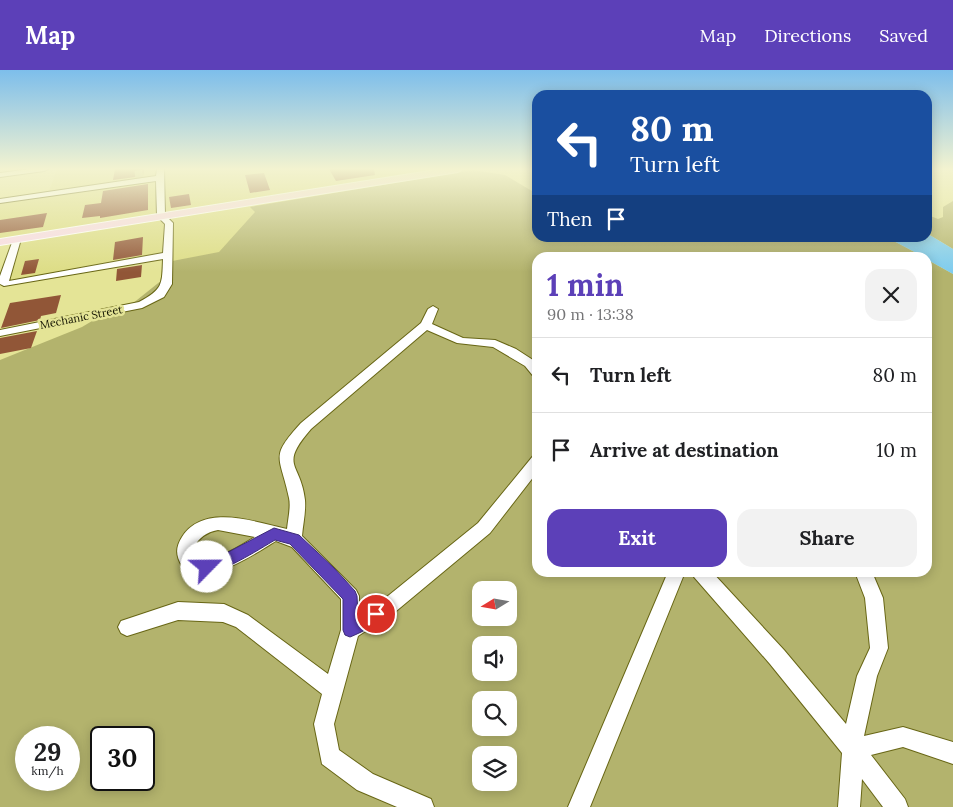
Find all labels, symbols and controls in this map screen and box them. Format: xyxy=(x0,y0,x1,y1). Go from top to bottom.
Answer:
text: Map xyxy=(25,20,75,51)
text: Map xyxy=(700,24,736,47)
text: Directions xyxy=(764,24,851,47)
text: Saved xyxy=(879,24,928,47)
text: 80 m xyxy=(630,106,714,151)
icon: left xyxy=(547,110,612,175)
text: Turn left xyxy=(630,150,720,178)
icon: arrive xyxy=(602,205,630,233)
text: Then xyxy=(547,207,592,231)
text: 1 min xyxy=(547,266,624,304)
button: close xyxy=(865,269,917,321)
street label: Mechanic Street xyxy=(39,302,124,332)
text: 90 m · 13:38 xyxy=(547,304,634,324)
icon: left xyxy=(547,361,575,389)
text: Turn left xyxy=(590,363,671,387)
text: 80 m xyxy=(873,363,917,387)
icon: arrive xyxy=(547,436,575,464)
text: Arrive at destination xyxy=(590,438,779,462)
text: 10 m xyxy=(876,438,917,462)
button: Exit xyxy=(547,509,727,567)
button: Share xyxy=(737,509,917,567)
position arrow xyxy=(180,540,232,592)
north arrow xyxy=(472,581,518,626)
map controls xyxy=(472,581,517,791)
pin xyxy=(355,593,397,635)
icon: arrive xyxy=(362,600,390,628)
button: sound xyxy=(472,636,517,681)
button: search xyxy=(472,691,517,736)
speed limit sign: 30 xyxy=(90,726,155,791)
text: 29 xyxy=(34,736,61,768)
button: layers xyxy=(472,746,517,791)
text: km/h xyxy=(31,763,64,778)

